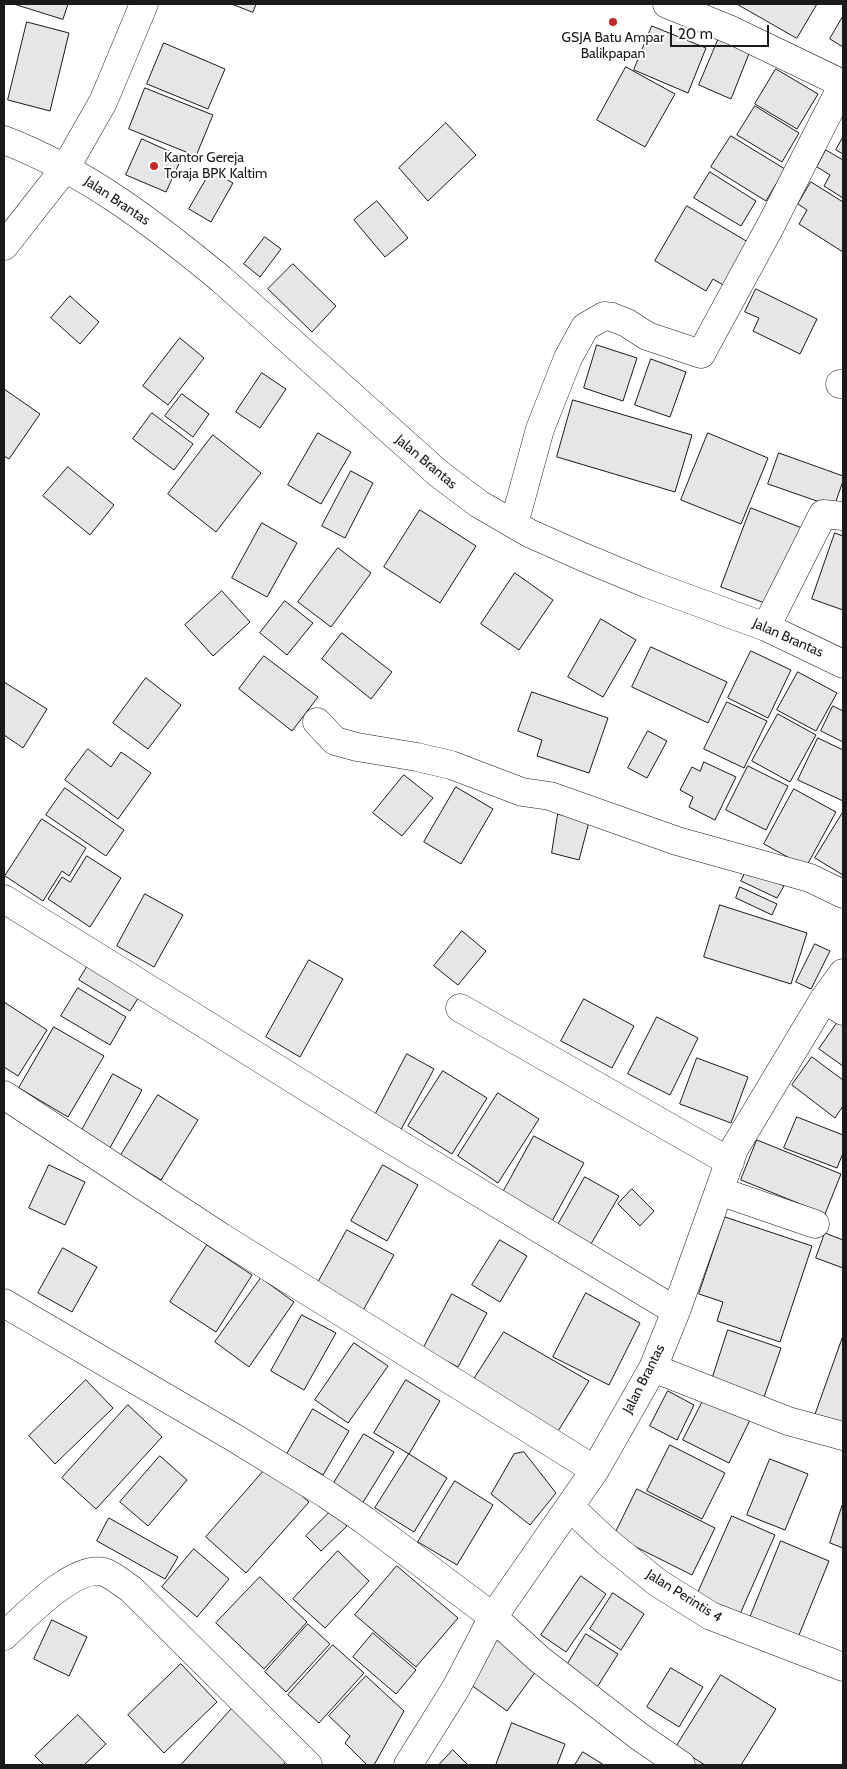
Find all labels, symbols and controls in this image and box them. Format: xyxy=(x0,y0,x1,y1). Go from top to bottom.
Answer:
scale bar xyxy=(672,15,771,47)
marker: GSJA Batu Ampar Balikpapan xyxy=(607,16,619,28)
text: 20 m xyxy=(678,25,713,43)
place label: GSJA Batu Ampar Balikpapan xyxy=(562,30,664,62)
place label: Kantor Gereja Toraja BPK Kaltim xyxy=(164,150,267,182)
marker: Kantor Gereja Toraja BPK Kaltim xyxy=(148,160,160,172)
street label: Jalan Brantas xyxy=(81,173,153,229)
street label: Jalan Brantas xyxy=(392,431,460,493)
street label: Jalan Brantas xyxy=(750,615,826,661)
street label: Jalan Brantas xyxy=(619,1342,669,1416)
street label: Jalan Perintis 4 xyxy=(643,1566,725,1626)

